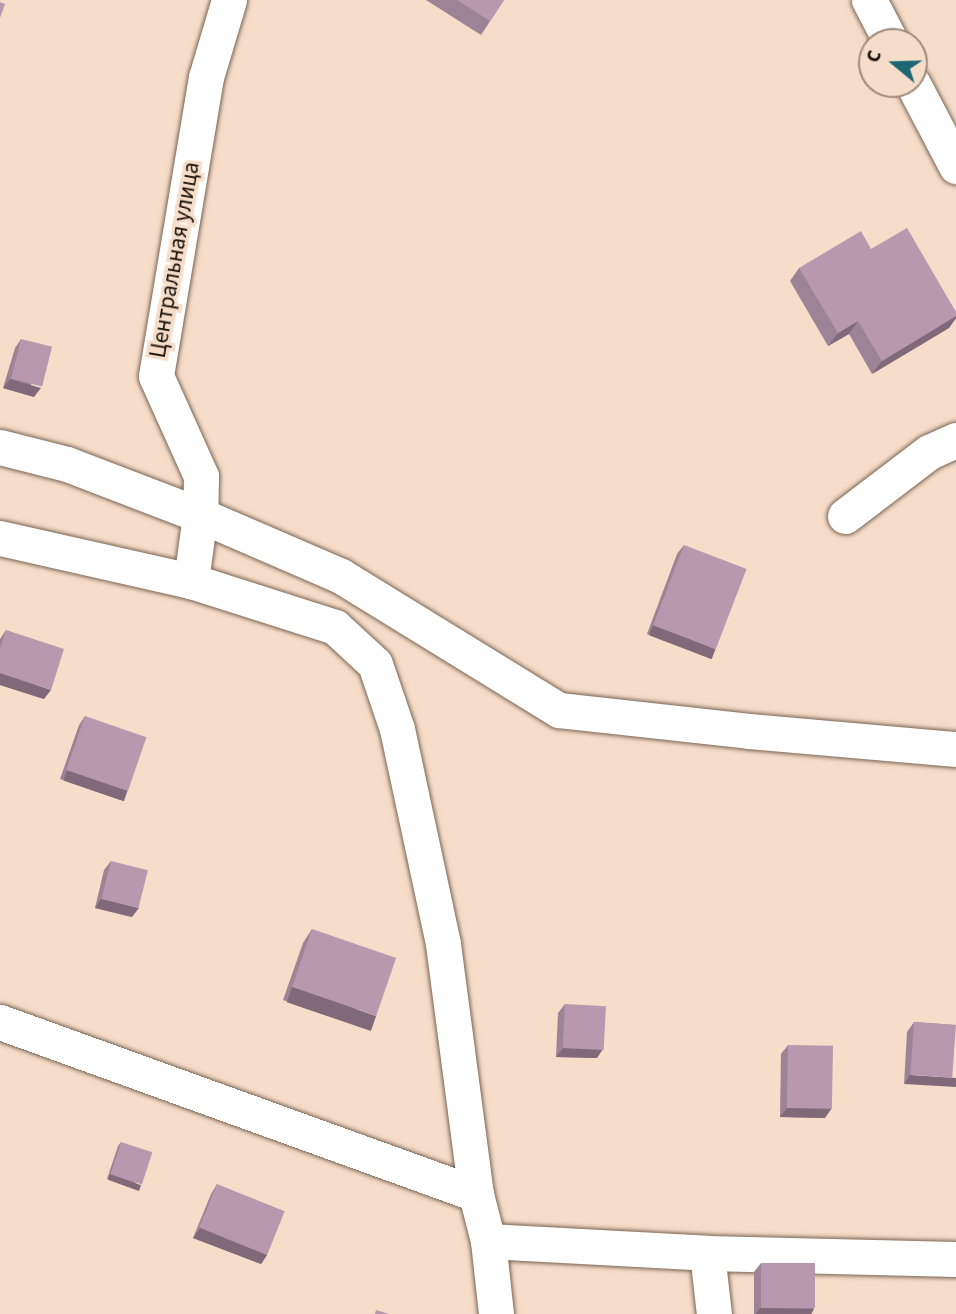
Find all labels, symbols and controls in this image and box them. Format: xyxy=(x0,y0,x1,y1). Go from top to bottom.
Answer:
north arrow xyxy=(858,28,928,98)
text: С xyxy=(860,47,889,66)
street label: Центральная улица xyxy=(144,160,206,360)

